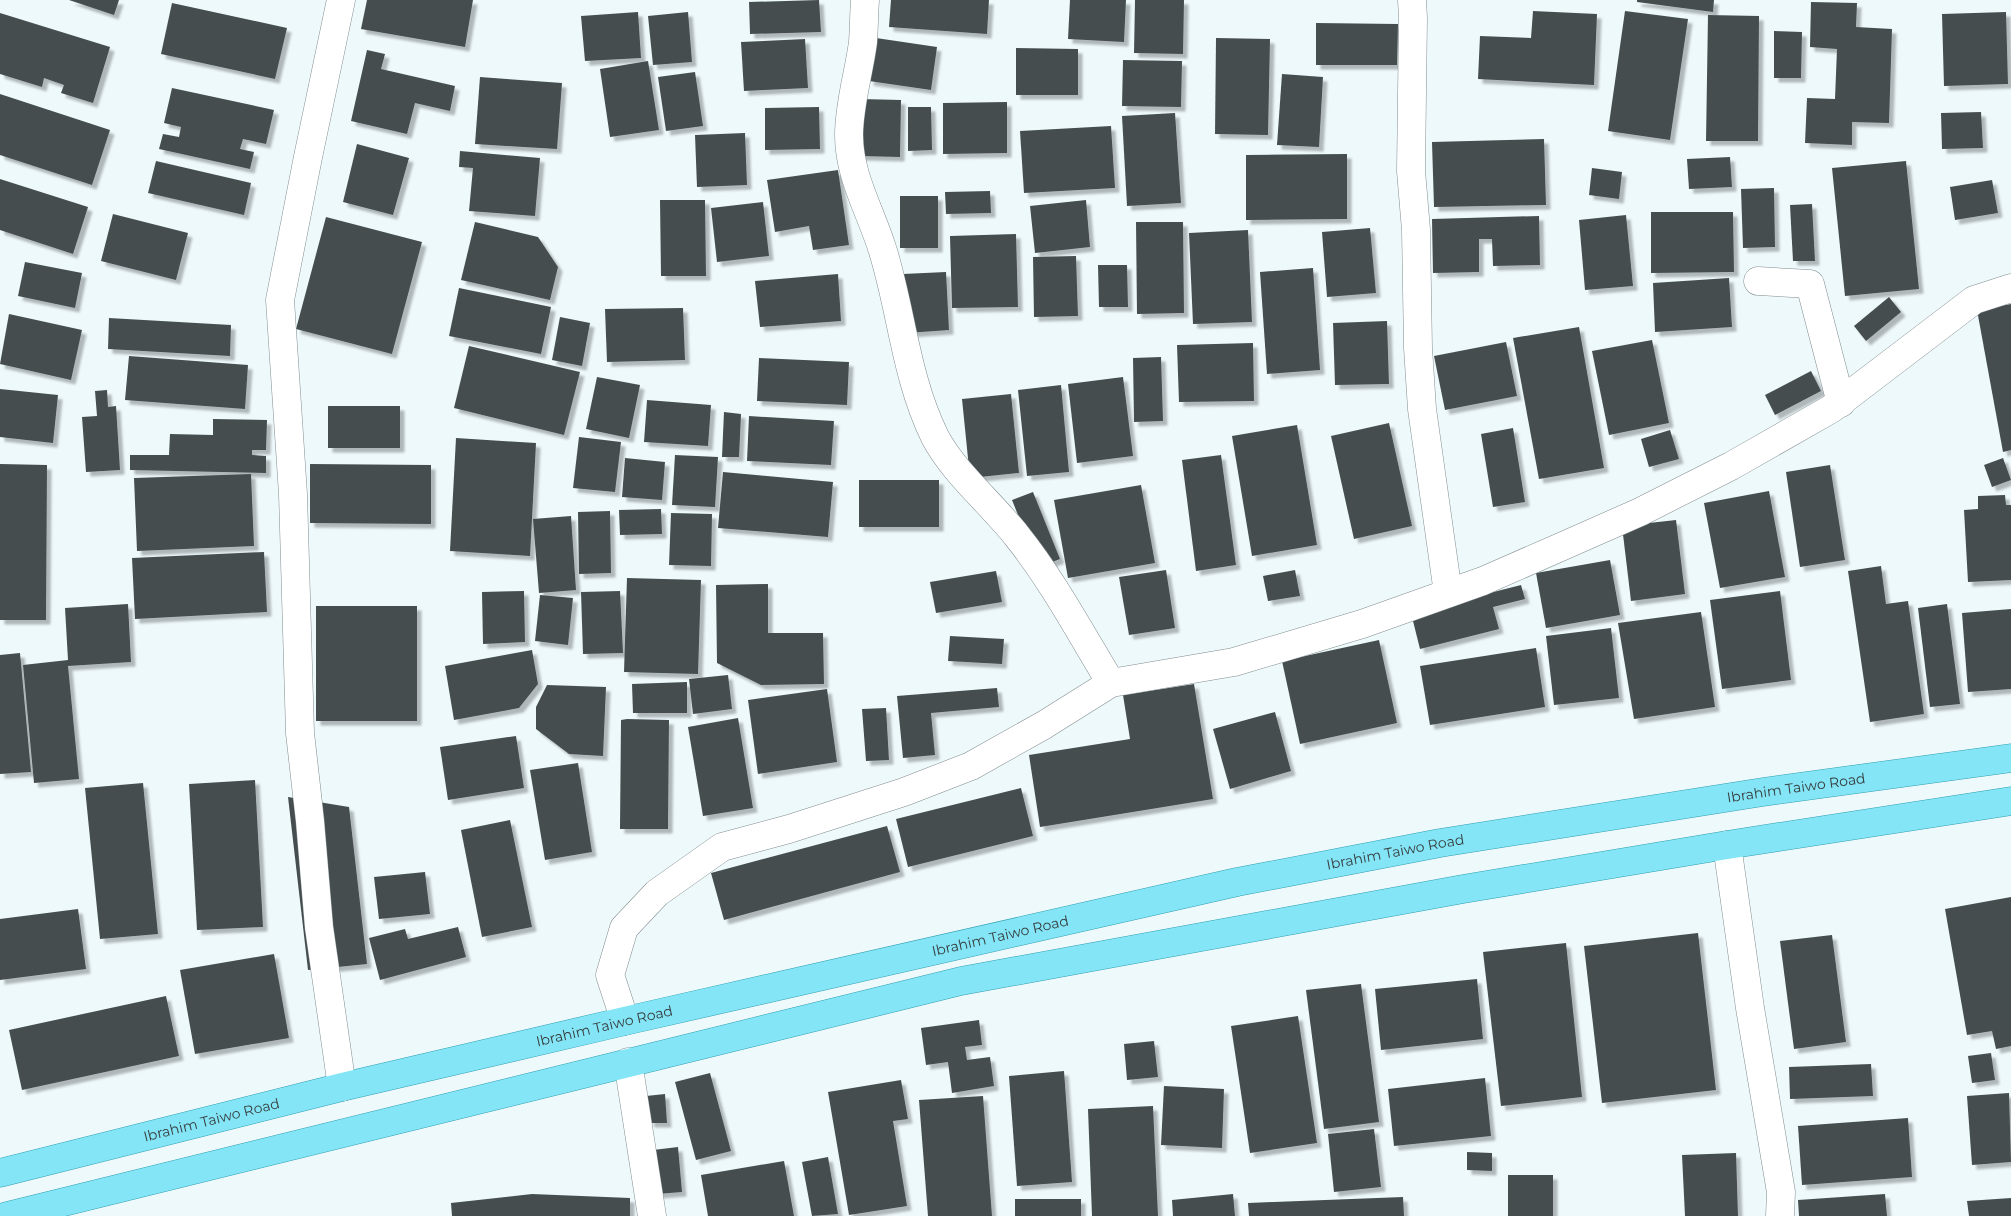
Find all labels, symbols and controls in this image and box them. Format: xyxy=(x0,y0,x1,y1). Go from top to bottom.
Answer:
street label: Ibrahim Taiwo Road xyxy=(1726,769,1867,807)
street label: Ibrahim Taiwo Road xyxy=(1325,830,1465,874)
street label: Ibrahim Taiwo Road xyxy=(930,912,1070,960)
street label: Ibrahim Taiwo Road xyxy=(534,1001,674,1050)
street label: Ibrahim Taiwo Road xyxy=(141,1094,281,1146)

